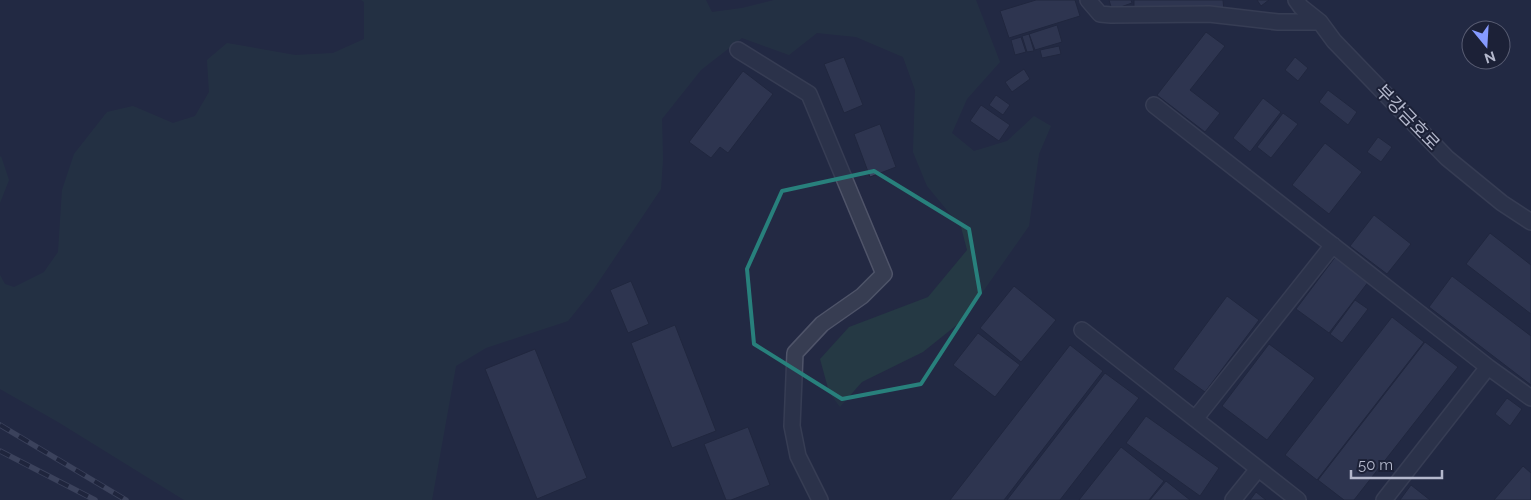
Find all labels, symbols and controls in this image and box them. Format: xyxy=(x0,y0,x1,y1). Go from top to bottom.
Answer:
north arrow xyxy=(1461,20,1511,70)
text: N xyxy=(1482,48,1498,67)
street label: 부강금호로 xyxy=(1372,80,1444,154)
scale bar xyxy=(1351,448,1442,480)
text: 50 m xyxy=(1358,456,1393,474)

